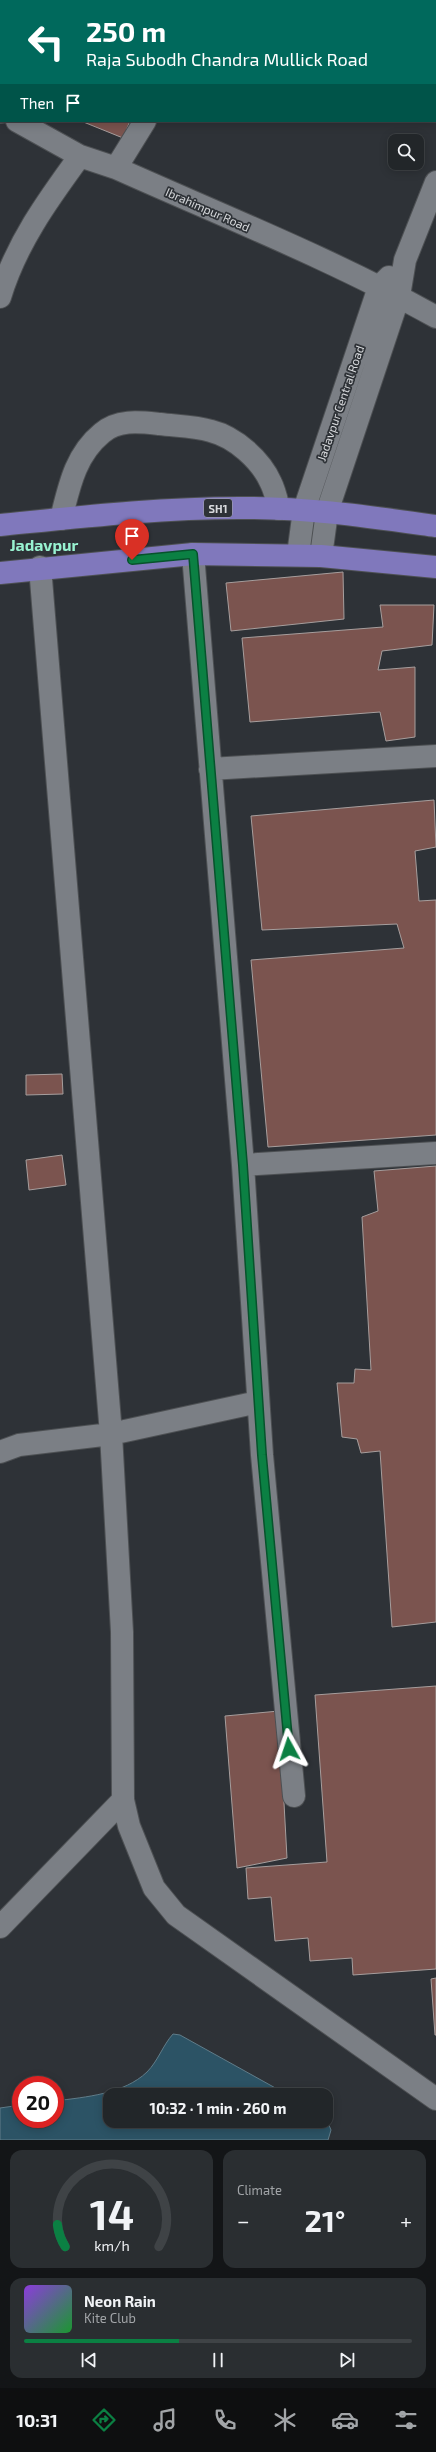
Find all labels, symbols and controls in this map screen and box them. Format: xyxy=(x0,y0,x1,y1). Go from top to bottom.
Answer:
text: 250 m xyxy=(86,14,166,48)
icon: left xyxy=(20,16,72,68)
text: Raja Subodh Chandra Mullick Road xyxy=(86,48,368,70)
icon: arrive xyxy=(62,92,84,114)
text: Then xyxy=(20,94,54,112)
map controls xyxy=(388,134,424,170)
button: search xyxy=(388,134,424,170)
street label: Ibrahimpur Road xyxy=(164,184,252,234)
street label: Jadavpur Central Road xyxy=(314,343,366,463)
road number: SH1 xyxy=(204,499,232,517)
pin xyxy=(115,519,149,560)
icon: arrive xyxy=(121,525,143,547)
district label: Jadavpur xyxy=(10,535,78,554)
position arrow xyxy=(268,1728,310,1770)
speed limit sign: 20 xyxy=(12,2076,64,2128)
text: 10:32 · 1 min · 260 m xyxy=(149,2099,287,2117)
text: Climate xyxy=(237,2182,282,2198)
text: 14 xyxy=(89,2188,134,2238)
text: 21° xyxy=(305,2202,345,2238)
text: − xyxy=(237,2207,250,2233)
text: + xyxy=(400,2207,412,2233)
text: km/h xyxy=(94,2237,129,2254)
text: Neon Rain xyxy=(84,2292,156,2310)
text: Kite Club xyxy=(84,2310,136,2326)
icon: previous xyxy=(78,2349,100,2371)
icon: pause xyxy=(207,2349,229,2371)
icon: next xyxy=(336,2349,358,2371)
icon: directions xyxy=(90,2406,118,2434)
icon: music xyxy=(151,2406,179,2434)
icon: phone xyxy=(211,2406,239,2434)
icon: climate xyxy=(271,2406,299,2434)
icon: car xyxy=(331,2406,359,2434)
icon: filters xyxy=(392,2406,420,2434)
text: 10:31 xyxy=(16,2409,58,2431)

